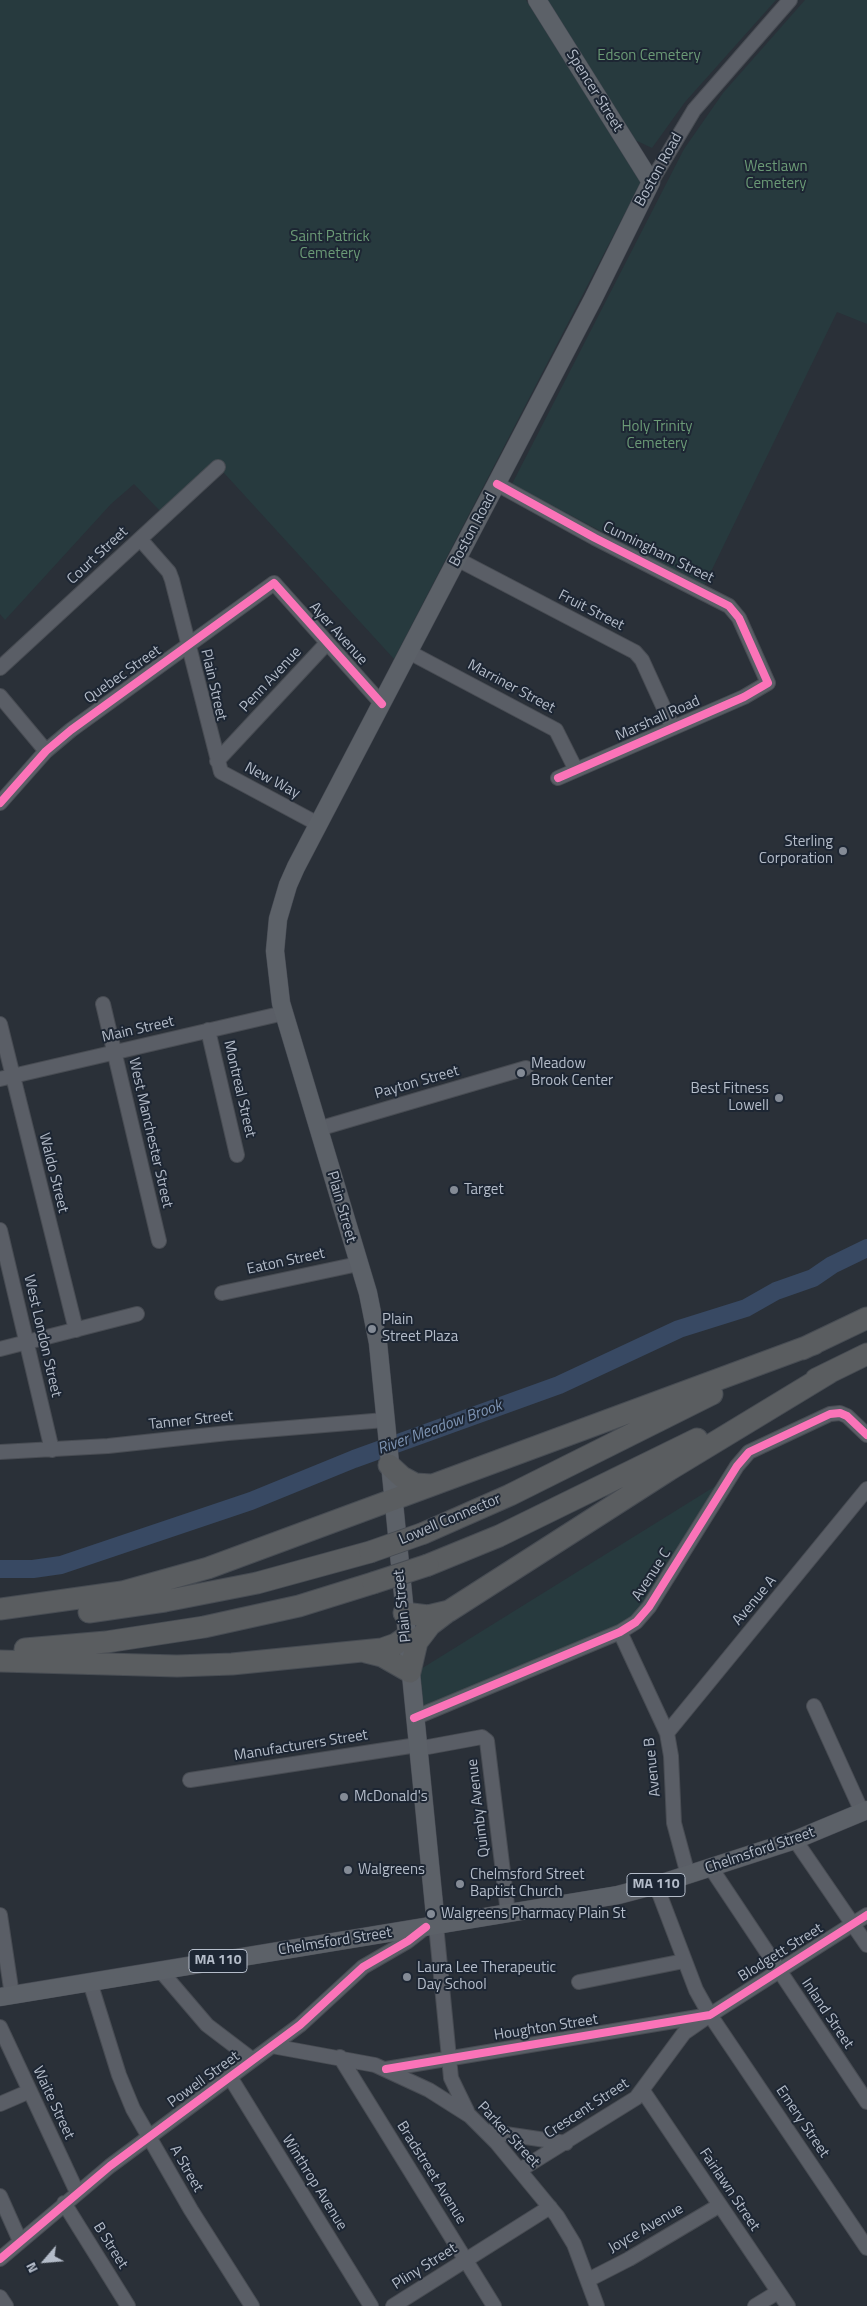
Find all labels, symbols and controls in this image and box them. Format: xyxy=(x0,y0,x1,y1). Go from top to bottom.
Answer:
street label: Spencer Street xyxy=(562,47,626,135)
park label: Edson Cemetery xyxy=(597,47,701,65)
street label: Boston Road xyxy=(631,130,687,210)
park label: Westlawn Cemetery xyxy=(744,158,808,193)
park label: Saint Patrick Cemetery xyxy=(290,228,370,263)
park label: Holy Trinity Cemetery xyxy=(622,418,692,453)
street label: Boston Road xyxy=(446,490,500,570)
street label: Cunningham Street xyxy=(600,518,716,588)
street label: Court Street xyxy=(64,523,132,589)
street label: Fruit Street xyxy=(555,587,627,635)
street label: Ayer Avenue xyxy=(305,599,371,669)
street label: Quebec Street xyxy=(81,642,165,708)
street label: Penn Avenue xyxy=(236,644,306,716)
street label: Plain Street xyxy=(196,647,230,723)
street label: Marriner Street xyxy=(464,656,558,718)
street label: Marshall Road xyxy=(613,692,703,746)
street label: New Way xyxy=(241,759,303,803)
place label: Sterling Corporation xyxy=(759,833,833,868)
marker: Sterling Corporation xyxy=(837,845,849,857)
street label: Main Street xyxy=(100,1013,176,1047)
street label: Montreal Street xyxy=(219,1039,259,1139)
place label: Meadow Brook Center xyxy=(531,1055,613,1090)
street label: West Manchester Street xyxy=(124,1056,176,1210)
street label: Payton Street xyxy=(373,1062,461,1104)
marker: Meadow Brook Center xyxy=(515,1067,527,1079)
place label: Best Fitness Lowell xyxy=(691,1080,769,1115)
marker: Best Fitness Lowell xyxy=(773,1092,785,1104)
street label: Waldo Street xyxy=(34,1131,72,1215)
street label: Plain Street xyxy=(322,1169,360,1245)
place label: Target xyxy=(464,1181,504,1199)
marker: Target xyxy=(448,1184,460,1196)
street label: Eaton Street xyxy=(245,1245,327,1279)
street label: West London Street xyxy=(19,1273,65,1399)
place label: Plain Street Plaza xyxy=(382,1311,458,1346)
marker: Plain Street Plaza xyxy=(366,1323,378,1335)
water label: River Meadow Brook xyxy=(375,1397,505,1459)
street label: Tanner Street xyxy=(148,1408,234,1434)
street label: Lowell Connector xyxy=(396,1490,504,1550)
street label: Avenue C xyxy=(629,1546,675,1604)
street label: Plain Street xyxy=(390,1569,416,1643)
street label: Avenue A xyxy=(729,1573,781,1629)
street label: Manufacturers Street xyxy=(233,1727,369,1765)
street label: Avenue B xyxy=(641,1736,665,1798)
street label: Quimby Avenue xyxy=(464,1758,494,1858)
place label: McDonald's xyxy=(354,1788,428,1806)
marker: McDonald's xyxy=(338,1791,350,1803)
street label: Chelmsford Street xyxy=(703,1824,817,1878)
place label: Walgreens xyxy=(358,1861,425,1879)
marker: Walgreens xyxy=(342,1864,354,1876)
place label: Chelmsford Street Baptist Church xyxy=(470,1866,584,1901)
road number: MA 110 xyxy=(627,1874,685,1896)
marker: Chelmsford Street Baptist Church xyxy=(454,1878,466,1890)
place label: Walgreens Pharmacy Plain St xyxy=(441,1905,626,1923)
marker: Walgreens Pharmacy Plain St xyxy=(425,1908,437,1920)
street label: Blodgett Street xyxy=(735,1920,827,1986)
street label: Chelmsford Street xyxy=(277,1924,393,1960)
road number: MA 110 xyxy=(189,1950,247,1972)
place label: Laura Lee Therapeutic Day School xyxy=(417,1959,556,1994)
marker: Laura Lee Therapeutic Day School xyxy=(401,1971,413,1983)
street label: Inland Street xyxy=(797,1976,857,2052)
street label: Houghton Street xyxy=(493,2011,599,2045)
street label: Powell Street xyxy=(165,2048,243,2112)
street label: Waite Street xyxy=(28,2064,78,2142)
street label: Crescent Street xyxy=(541,2075,633,2143)
street label: Emery Street xyxy=(771,2083,833,2161)
street label: Parker Street xyxy=(473,2098,543,2172)
street label: Bradstreet Avenue xyxy=(392,2118,470,2228)
street label: Winthrop Avenue xyxy=(277,2132,351,2234)
street label: A Street xyxy=(165,2142,207,2196)
street label: Fairlawn Street xyxy=(695,2145,763,2235)
street label: Joyce Avenue xyxy=(605,2200,687,2258)
street label: B Street xyxy=(89,2220,131,2272)
north arrow xyxy=(20,2236,70,2286)
street label: Pliny Street xyxy=(389,2240,461,2294)
text: N xyxy=(20,2259,43,2277)

